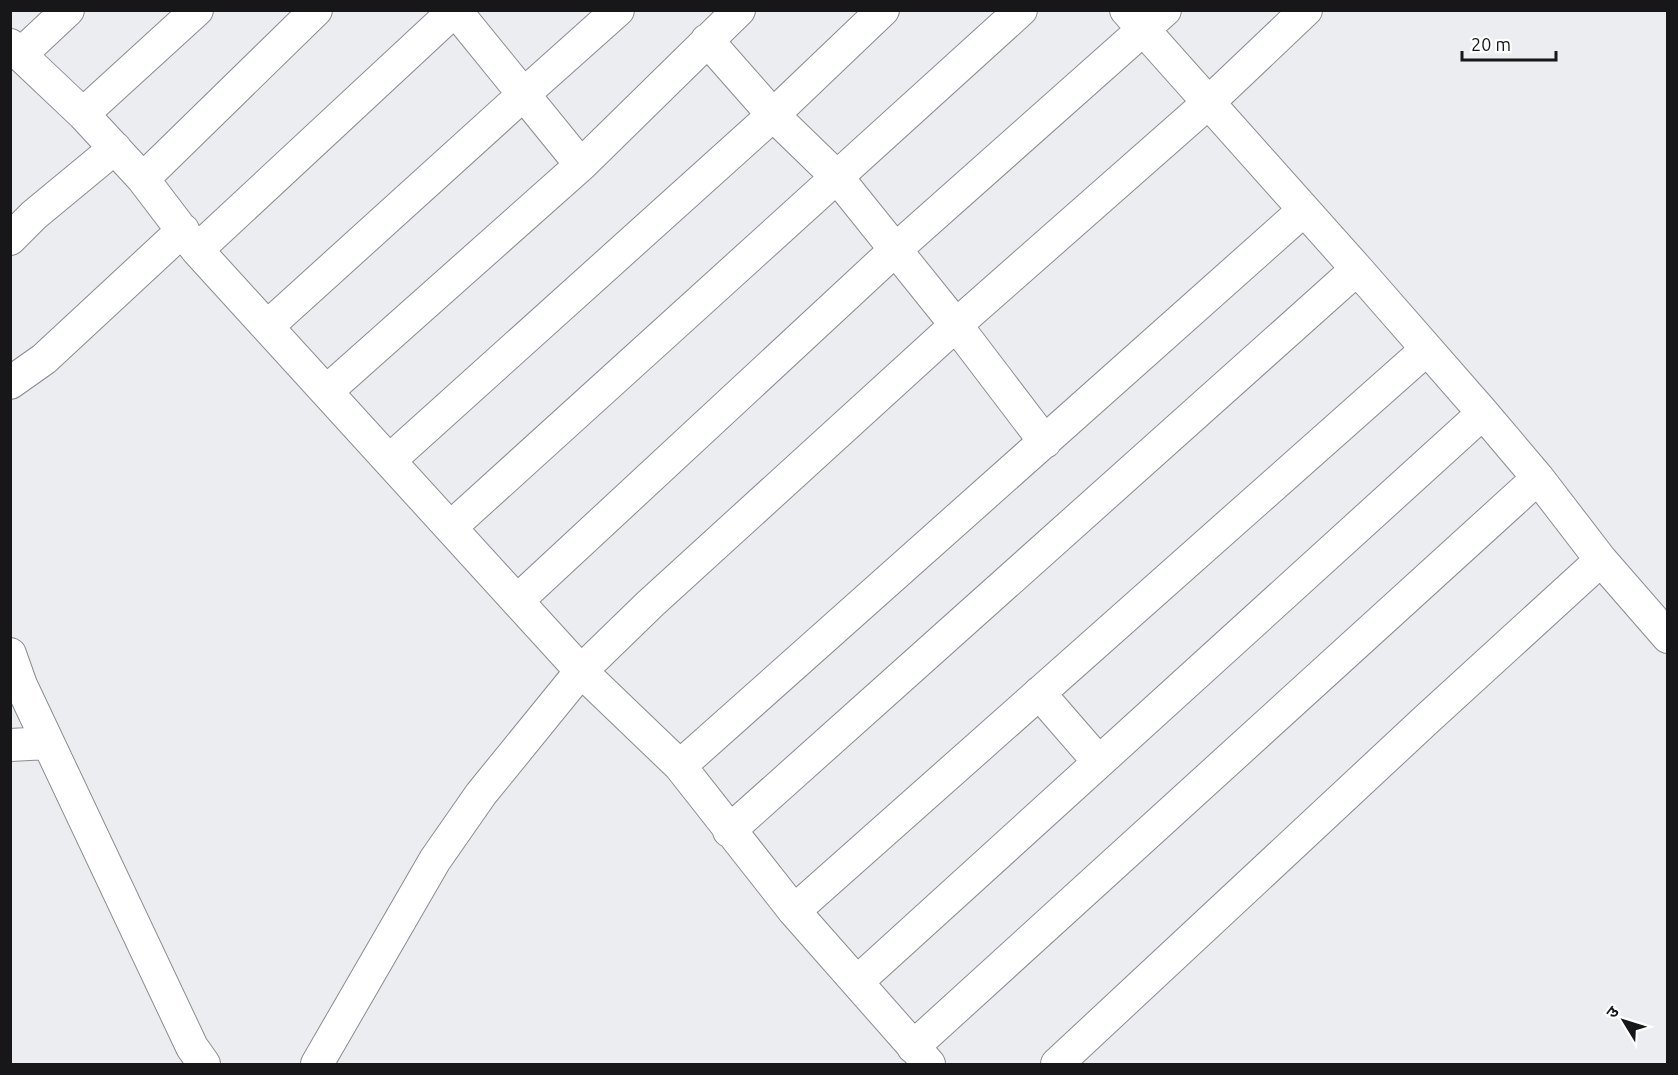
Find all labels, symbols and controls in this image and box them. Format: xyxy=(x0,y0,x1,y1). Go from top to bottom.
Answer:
scale bar xyxy=(1462,24,1556,62)
text: 20 m xyxy=(1471,34,1511,54)
north arrow xyxy=(1594,991,1654,1051)
text: उ xyxy=(1602,1002,1623,1021)

